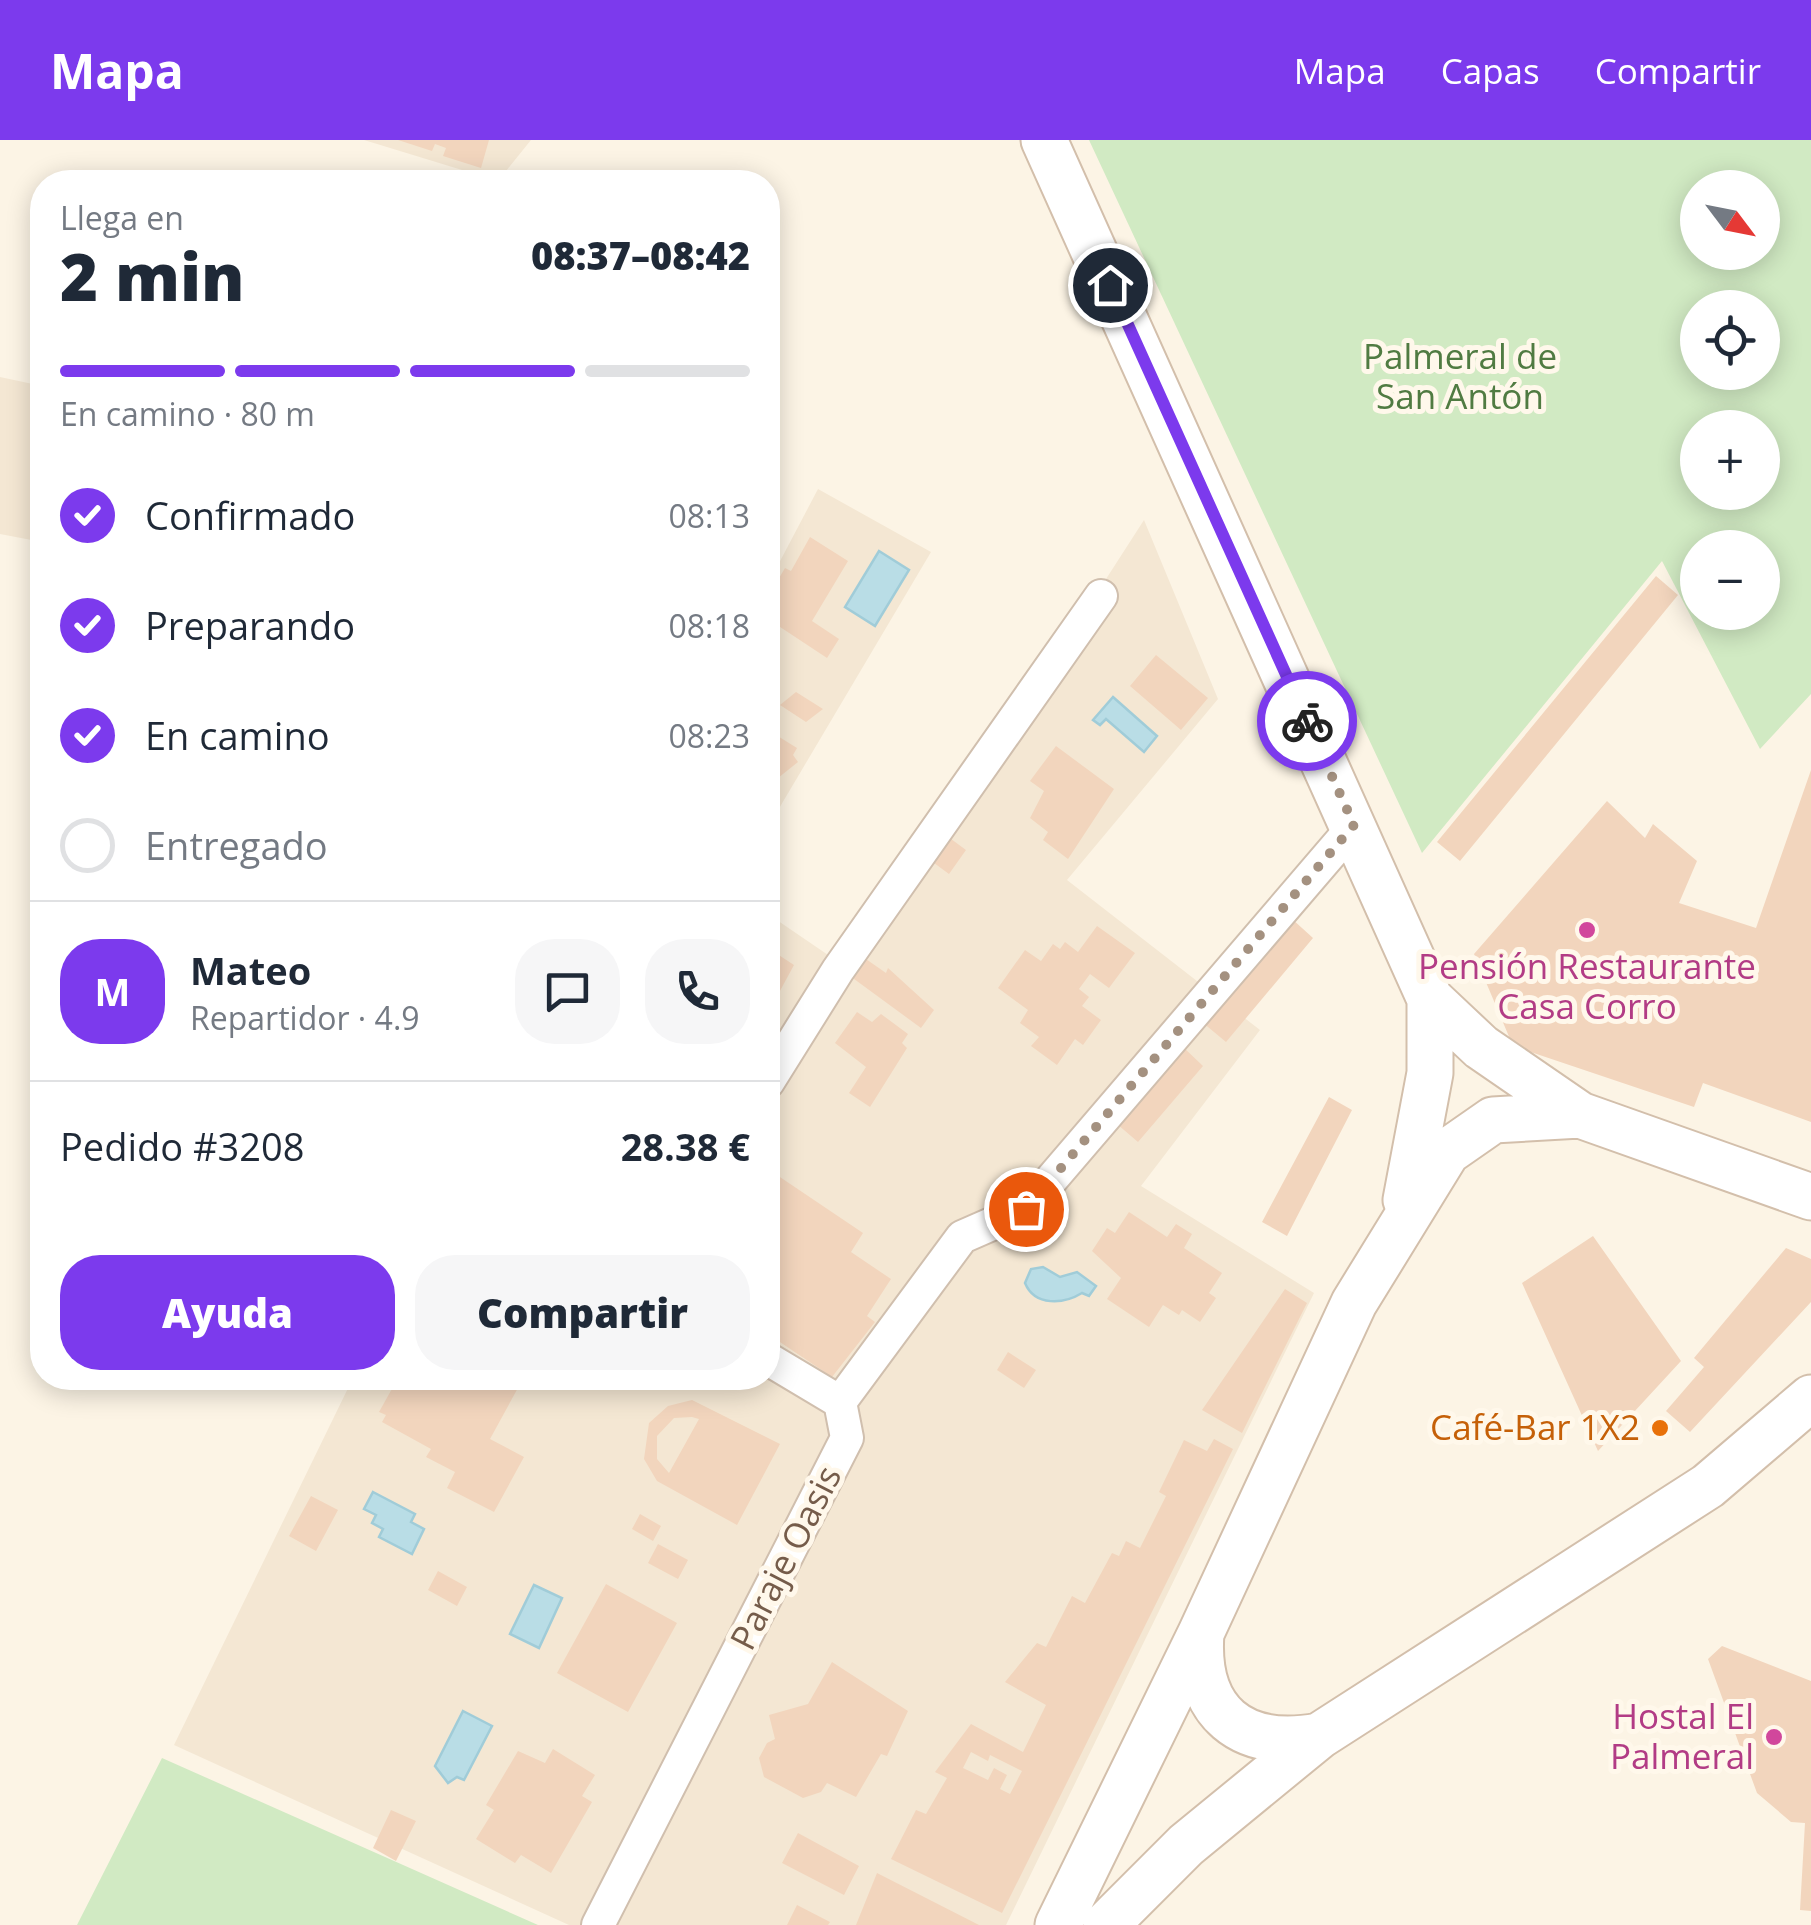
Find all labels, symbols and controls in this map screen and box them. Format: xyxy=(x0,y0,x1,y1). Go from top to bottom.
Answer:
text: Mapa xyxy=(50,38,184,103)
text: Mapa xyxy=(1294,47,1386,94)
text: Capas xyxy=(1441,47,1540,94)
text: Compartir xyxy=(1595,47,1761,94)
north arrow xyxy=(1680,170,1780,270)
map controls xyxy=(1680,170,1780,630)
text: Llega en xyxy=(60,196,184,239)
text: 08:37–08:42 xyxy=(531,229,750,281)
text: 2 min xyxy=(60,232,245,320)
pin xyxy=(1068,243,1153,328)
icon: home xyxy=(1083,258,1138,313)
button: locate xyxy=(1680,290,1780,390)
park label: Palmeral de San Antón xyxy=(1363,332,1557,419)
text: En camino · 80 m xyxy=(60,392,315,435)
button: + xyxy=(1680,410,1780,510)
icon: check xyxy=(60,488,115,543)
text: Confirmado xyxy=(145,489,355,541)
text: 08:13 xyxy=(668,494,750,537)
button: − xyxy=(1680,530,1780,630)
icon: check xyxy=(60,598,115,653)
text: Preparando xyxy=(145,599,355,651)
text: 08:18 xyxy=(668,604,750,647)
courier xyxy=(1257,671,1357,771)
icon: bike xyxy=(1280,694,1335,749)
icon: check xyxy=(60,708,115,763)
text: En camino xyxy=(145,709,330,761)
text: 08:23 xyxy=(668,714,750,757)
text: Entregado xyxy=(145,819,328,871)
marker: Pensión Restaurante Casa Corro xyxy=(1576,919,1598,941)
button: chat xyxy=(515,939,620,1044)
button: phone xyxy=(645,939,750,1044)
place label: Pensión Restaurante Casa Corro xyxy=(1418,942,1756,1029)
text: Mateo xyxy=(190,944,311,996)
text: M xyxy=(95,965,130,1017)
text: Repartidor · 4.9 xyxy=(190,996,420,1039)
text: Pedido #3208 xyxy=(60,1120,304,1172)
text: 28.38 € xyxy=(621,1120,750,1172)
pin xyxy=(984,1167,1069,1252)
icon: bag xyxy=(999,1182,1054,1237)
button: Ayuda xyxy=(60,1255,395,1370)
button: Compartir xyxy=(415,1255,750,1370)
place label: Café-Bar 1X2 xyxy=(1430,1403,1640,1450)
marker: Café-Bar 1X2 xyxy=(1649,1417,1671,1439)
street label: Paraje Oasis xyxy=(718,1457,851,1657)
place label: Hostal El Palmeral xyxy=(1610,1692,1754,1779)
marker: Hostal El Palmeral xyxy=(1763,1726,1785,1748)

